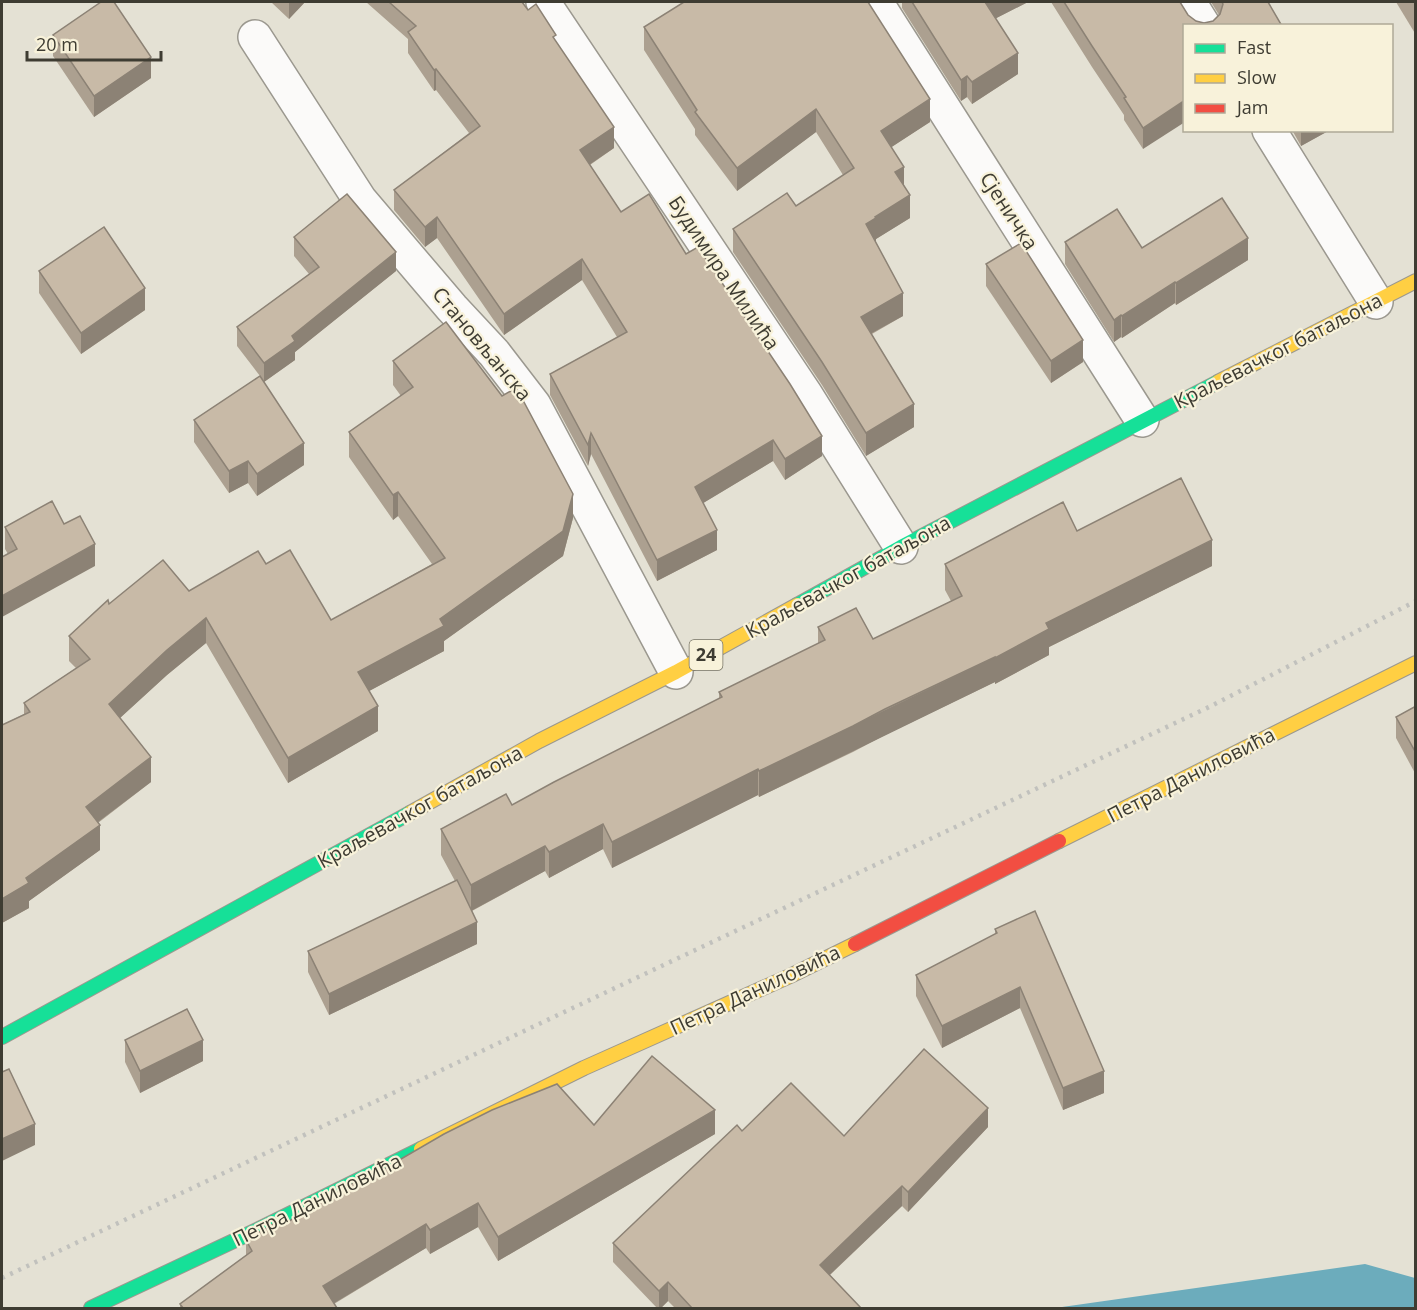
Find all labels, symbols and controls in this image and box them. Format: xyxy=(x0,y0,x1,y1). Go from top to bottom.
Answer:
scale bar xyxy=(27,24,160,62)
legend xyxy=(1183,24,1393,132)
text: 20 m xyxy=(36,32,78,56)
text: Fast xyxy=(1237,35,1271,59)
text: Slow xyxy=(1237,65,1276,89)
text: Jam xyxy=(1235,95,1269,119)
street label: Сјеничка xyxy=(974,167,1045,255)
street label: Будимира Милића xyxy=(663,190,786,355)
street label: Становљанска xyxy=(427,281,538,406)
street label: Краљевачког батаљона xyxy=(1169,286,1387,415)
street label: Краљевачког батаљона xyxy=(740,509,955,644)
road number: 24 xyxy=(690,640,722,670)
street label: Петра Даниловића xyxy=(1102,721,1279,829)
street label: Краљевачког батаљона xyxy=(312,739,527,874)
street label: Петра Даниловића xyxy=(665,938,844,1041)
street label: Петра Даниловића xyxy=(228,1147,406,1252)

